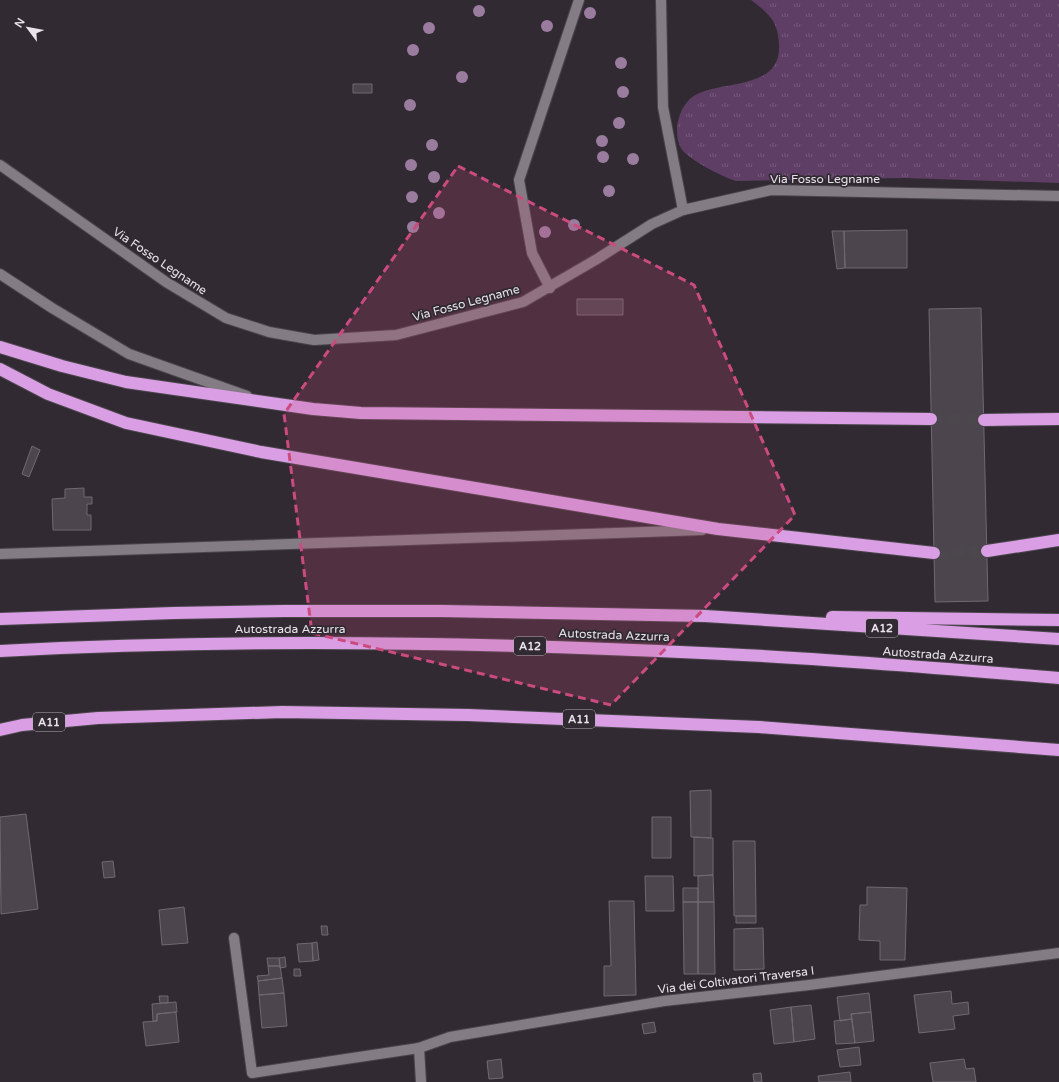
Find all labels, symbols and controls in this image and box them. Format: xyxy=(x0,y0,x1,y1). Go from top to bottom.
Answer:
north arrow xyxy=(8,8,48,48)
text: N xyxy=(12,16,28,30)
street label: Via Fosso Legname xyxy=(770,172,880,186)
street label: Via Fosso Legname xyxy=(110,224,210,298)
street label: Via Fosso Legname xyxy=(411,282,521,324)
road number: A12 xyxy=(866,619,898,637)
street label: Autostrada Azzurra xyxy=(234,622,346,636)
street label: Autostrada Azzurra xyxy=(558,626,670,644)
road number: A12 xyxy=(514,637,546,655)
street label: Autostrada Azzurra xyxy=(882,644,994,666)
road number: A11 xyxy=(563,710,595,728)
road number: A11 xyxy=(33,713,65,731)
street label: Via dei Coltivatori Traversa I xyxy=(657,963,815,997)

